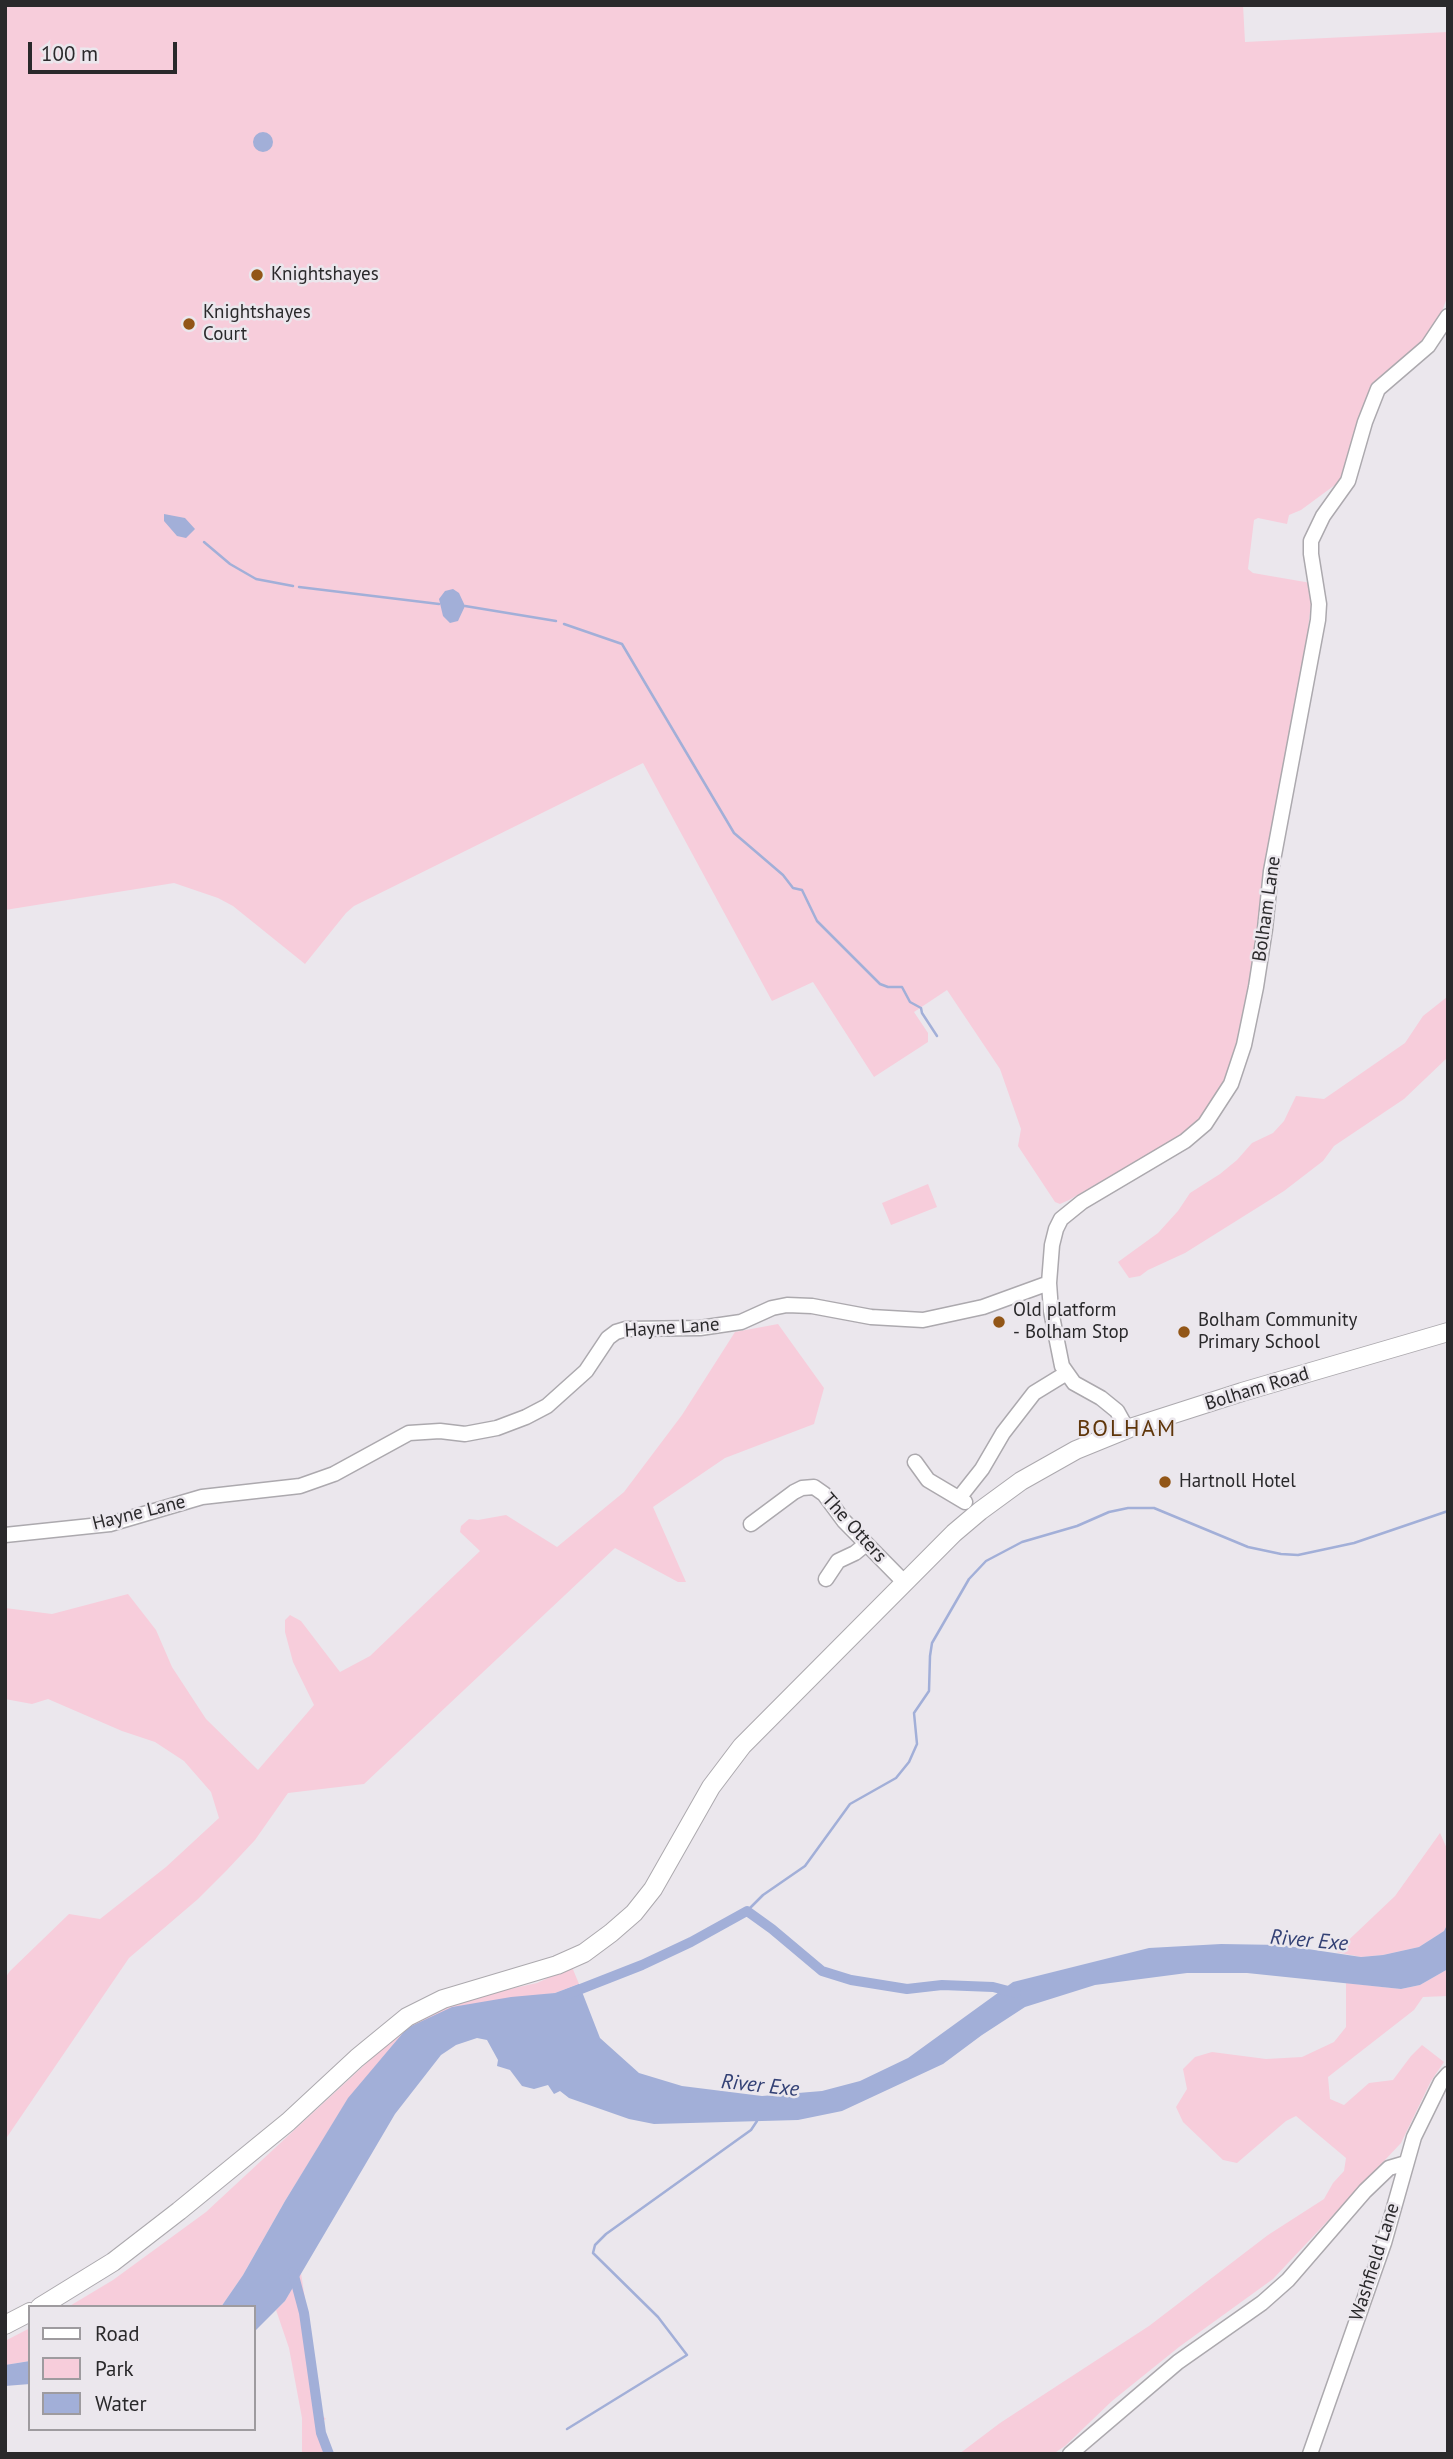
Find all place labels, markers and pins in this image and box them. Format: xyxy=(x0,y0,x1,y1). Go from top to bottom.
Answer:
place label: Knightshayes xyxy=(271,264,379,286)
marker: Knightshayes xyxy=(249,267,265,283)
place label: Knightshayes Court xyxy=(203,302,311,346)
marker: Knightshayes Court xyxy=(181,316,197,332)
place label: Old platform - Bolham Stop xyxy=(1013,1300,1129,1344)
place label: Bolham Community Primary School xyxy=(1198,1310,1357,1354)
marker: Old platform - Bolham Stop xyxy=(991,1314,1007,1330)
marker: Bolham Community Primary School xyxy=(1176,1324,1192,1340)
place label: Hartnoll Hotel xyxy=(1179,1471,1296,1493)
marker: Hartnoll Hotel xyxy=(1157,1474,1173,1490)

